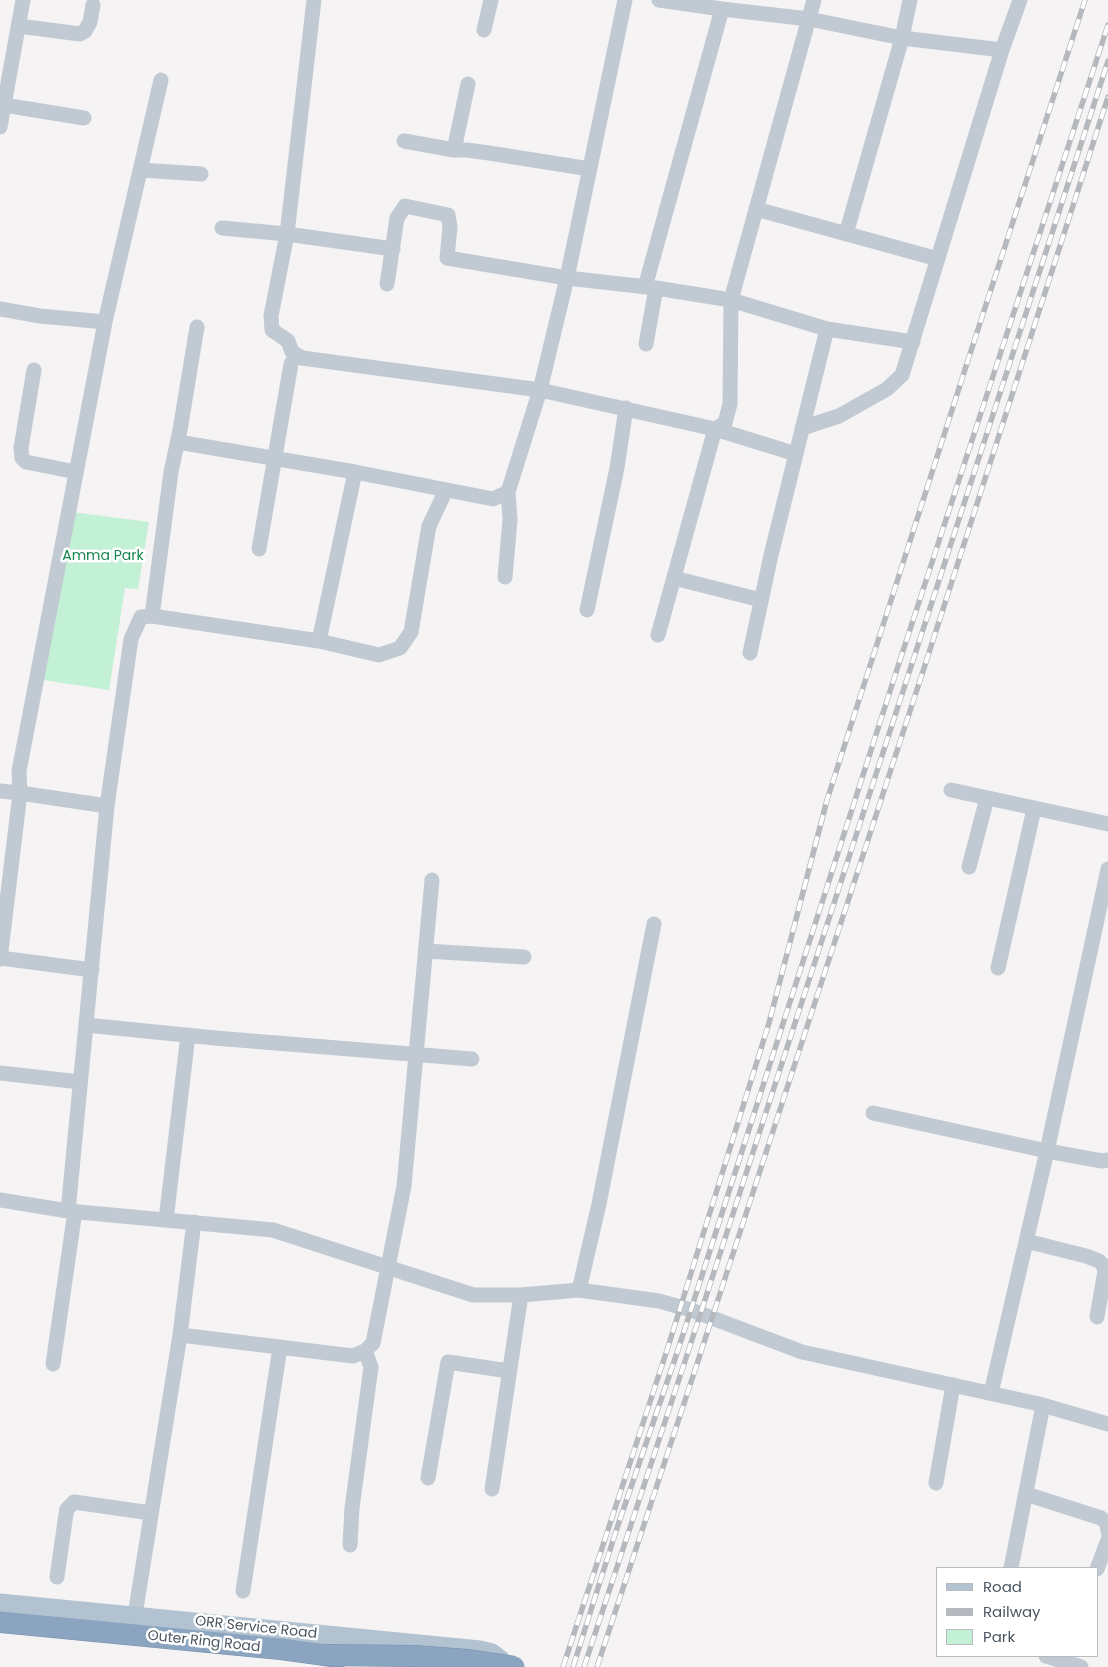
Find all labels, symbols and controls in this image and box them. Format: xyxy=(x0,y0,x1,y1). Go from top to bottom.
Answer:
park label: Amma Park xyxy=(62,548,144,564)
legend xyxy=(936,1567,1098,1657)
text: Road xyxy=(983,1576,1022,1597)
text: Railway xyxy=(983,1601,1041,1622)
street label: ORR Service Road xyxy=(194,1613,318,1643)
text: Park xyxy=(983,1626,1015,1647)
street label: Outer Ring Road xyxy=(147,1628,261,1656)

